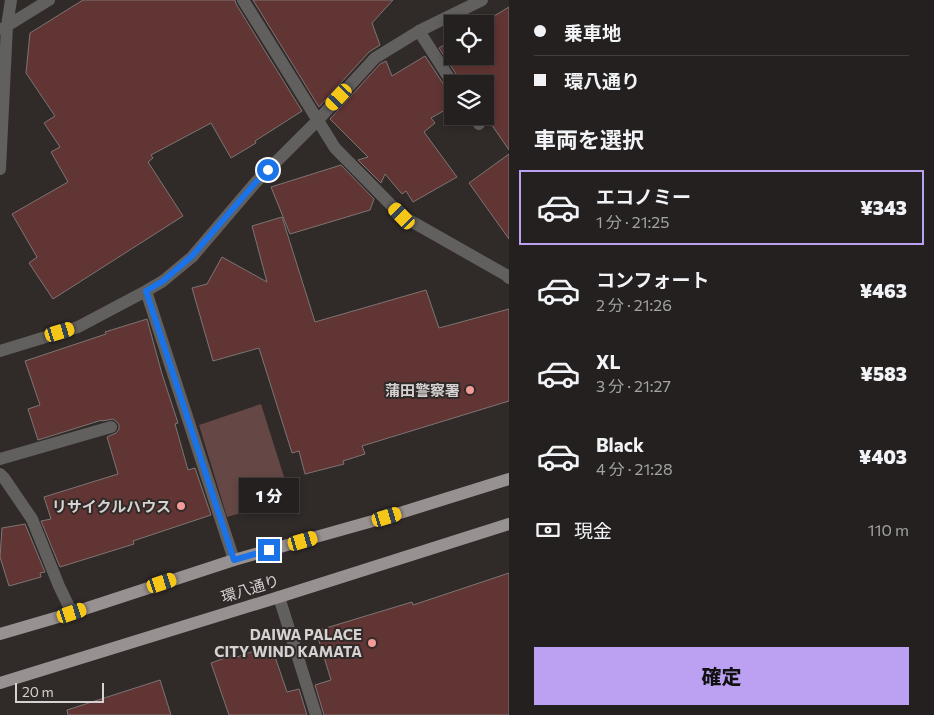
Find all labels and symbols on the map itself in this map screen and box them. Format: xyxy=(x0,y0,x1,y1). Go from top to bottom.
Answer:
car xyxy=(323,81,354,113)
route start xyxy=(257,159,279,181)
car xyxy=(386,200,417,232)
car xyxy=(43,320,76,344)
place label: 蒲田警察署 xyxy=(385,381,460,399)
marker: 蒲田警察署 xyxy=(464,384,476,396)
callout: 1 分 xyxy=(239,478,299,512)
place label: リサイクルハウス xyxy=(52,497,171,515)
marker: リサイクルハウス xyxy=(175,500,187,512)
car xyxy=(370,505,403,529)
car xyxy=(286,530,319,552)
route end xyxy=(258,539,280,561)
car xyxy=(145,571,178,595)
street label: 環八通り xyxy=(219,571,281,605)
car xyxy=(55,601,88,625)
place label: DAIWA PALACE CITY WIND KAMATA xyxy=(214,625,362,660)
marker: DAIWA PALACE CITY WIND KAMATA xyxy=(366,637,378,649)
scale bar xyxy=(15,680,104,703)

